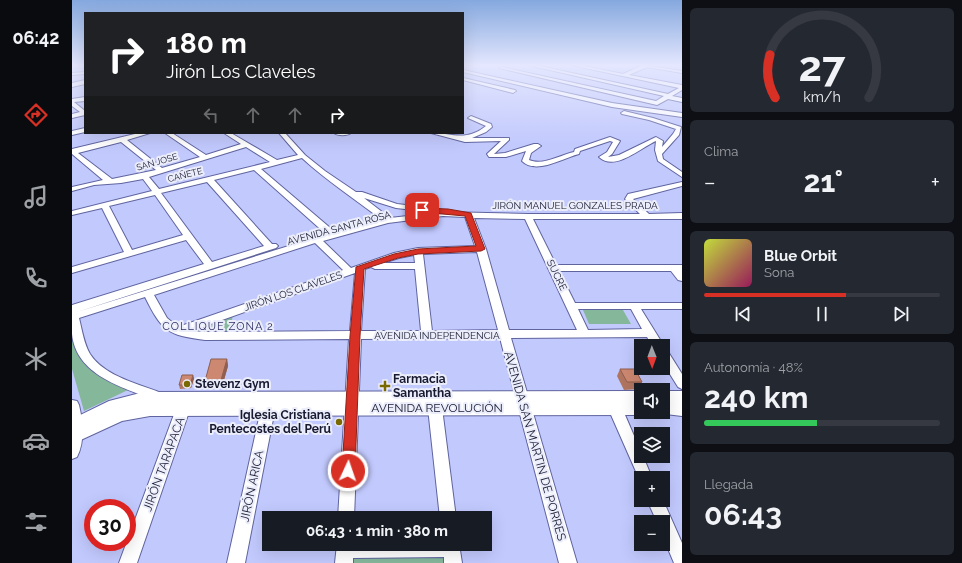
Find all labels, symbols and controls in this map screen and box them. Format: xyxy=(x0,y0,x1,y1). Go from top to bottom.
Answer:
text: 06:42 xyxy=(13,27,59,48)
text: 180 m xyxy=(166,27,247,60)
icon: right xyxy=(100,28,152,80)
text: 27 xyxy=(799,42,846,91)
text: Jirón Los Claveles xyxy=(166,61,315,82)
text: km/h xyxy=(803,89,841,105)
icon: directions xyxy=(22,101,50,129)
icon: left xyxy=(200,104,222,126)
icon: ahead xyxy=(242,104,264,126)
icon: ahead xyxy=(284,104,306,126)
icon: right xyxy=(326,104,348,126)
text: Clima xyxy=(704,144,738,159)
street label: SAN JOSE xyxy=(135,151,179,173)
text: 21° xyxy=(804,164,843,199)
street label: CAÑETE xyxy=(166,165,204,184)
text: − xyxy=(704,169,716,195)
text: + xyxy=(931,169,940,195)
icon: music xyxy=(22,183,50,211)
pin xyxy=(405,193,439,227)
icon: arrive xyxy=(411,199,433,221)
street label: JIRÓN MANUEL GONZALES PRADA xyxy=(492,200,658,211)
street label: AVENIDA SANTA ROSA xyxy=(286,209,392,247)
text: Blue Orbit xyxy=(764,247,837,265)
street label: SUCRE xyxy=(545,258,569,292)
icon: phone xyxy=(22,264,50,292)
text: Sona xyxy=(764,265,794,280)
street label: JIRÓN LOS CLAVELES xyxy=(243,269,343,313)
icon: previous xyxy=(732,303,754,325)
icon: pause xyxy=(811,303,833,325)
icon: next xyxy=(890,303,912,325)
district label: COLLIQUE ZONA 2 xyxy=(162,320,274,333)
street label: AVENIDA INDEPENDENCIA xyxy=(374,330,500,341)
north arrow xyxy=(634,339,670,375)
map controls xyxy=(634,339,670,551)
icon: climate xyxy=(22,345,50,373)
street label: AVENIDA SAN MARTIN DE PORRES xyxy=(501,350,569,542)
text: Autonomía · 48% xyxy=(704,360,803,375)
place label: Farmacia Samantha xyxy=(393,372,451,400)
place label: Stevenz Gym xyxy=(195,377,270,391)
marker: Stevenz Gym xyxy=(182,379,192,389)
text: 240 km xyxy=(704,380,808,415)
marker: Farmacia Samantha xyxy=(380,381,390,391)
button: sound xyxy=(634,383,670,419)
street label: AVENIDA REVOLUCIÓN xyxy=(371,401,503,415)
place label: Iglesia Cristiana Pentecostes del Perú xyxy=(209,408,331,436)
street label: JIRÓN TARAPACA xyxy=(140,415,188,513)
marker: Iglesia Cristiana Pentecostes del Perú xyxy=(334,417,344,427)
icon: car xyxy=(22,427,50,455)
button: layers xyxy=(634,427,670,463)
street label: JIRÓN ARICA xyxy=(238,449,266,523)
position arrow xyxy=(327,450,369,492)
button: + xyxy=(634,471,670,507)
text: Llegada xyxy=(704,477,753,492)
text: 06:43 xyxy=(704,497,782,532)
speed limit sign: 30 xyxy=(84,499,136,551)
icon: filters xyxy=(22,508,50,536)
button: − xyxy=(634,515,670,551)
text: 06:43 · 1 min · 380 m xyxy=(306,522,448,540)

